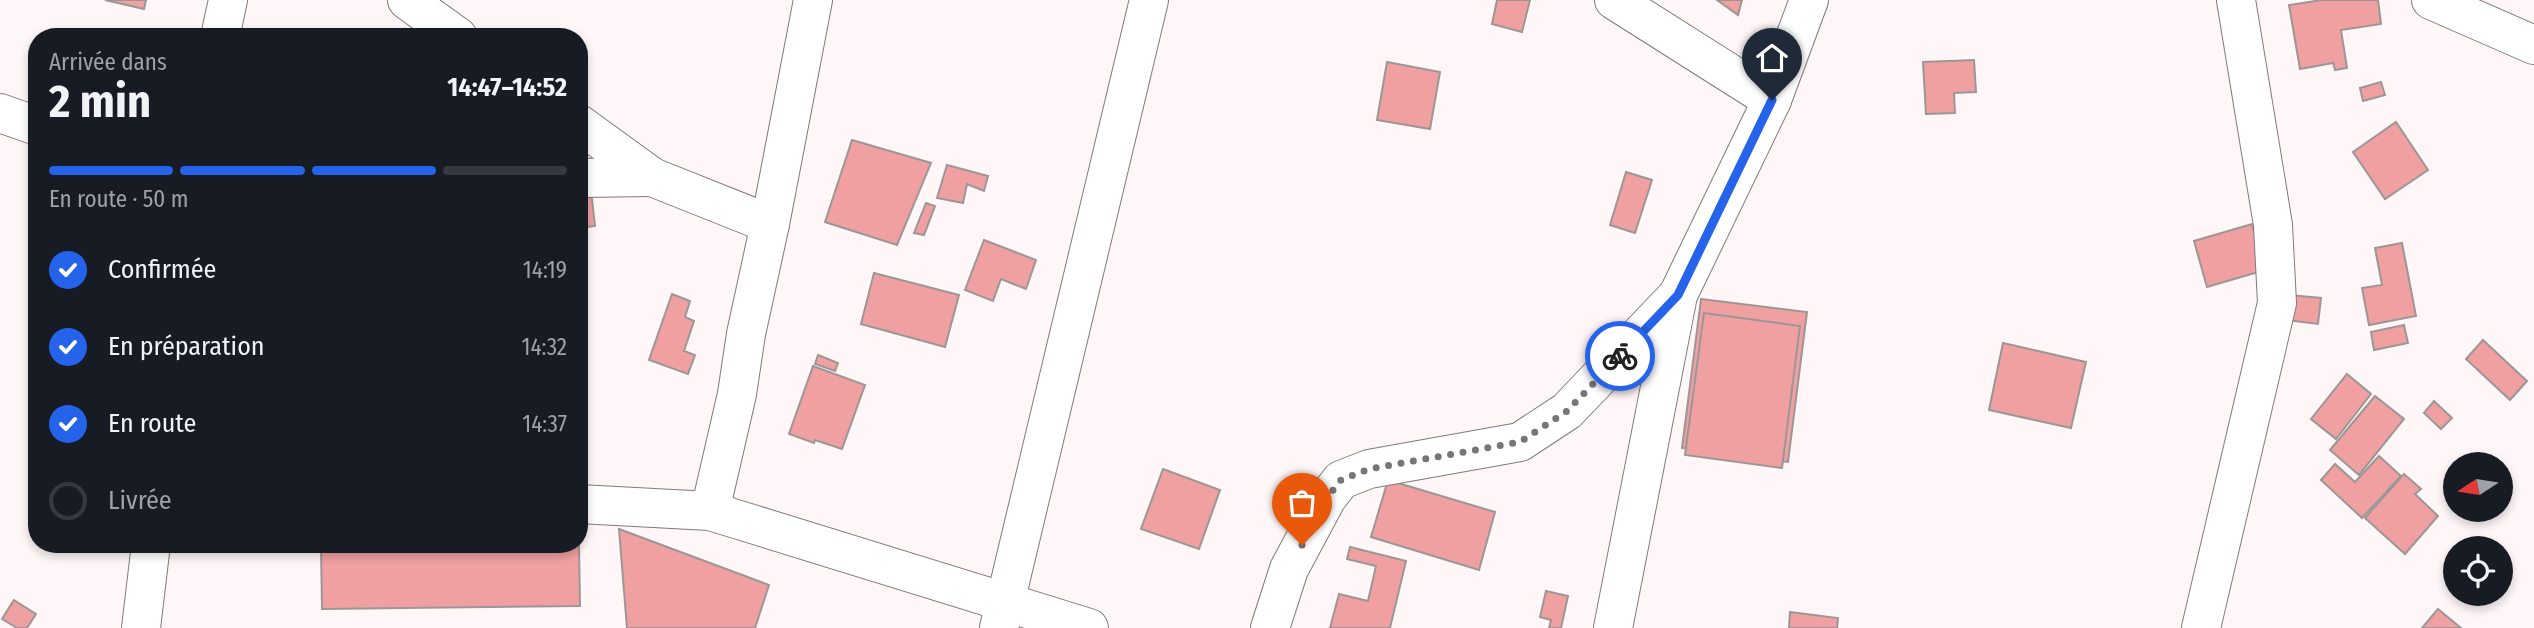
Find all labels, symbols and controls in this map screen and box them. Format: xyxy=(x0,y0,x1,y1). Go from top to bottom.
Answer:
pin xyxy=(1742,28,1802,100)
icon: home xyxy=(1753,39,1791,77)
text: Arrivée dans xyxy=(49,48,167,76)
text: 14:47–14:52 xyxy=(447,72,567,103)
text: 2 min xyxy=(49,74,151,129)
text: En route · 50 m xyxy=(49,185,188,213)
icon: check xyxy=(49,251,87,289)
text: Confirmée xyxy=(108,254,216,285)
text: 14:19 xyxy=(523,256,567,284)
courier xyxy=(1585,321,1655,391)
icon: check xyxy=(49,328,87,366)
text: En préparation xyxy=(108,331,265,362)
text: 14:32 xyxy=(521,333,567,361)
icon: bike xyxy=(1601,337,1639,375)
icon: check xyxy=(49,405,87,443)
text: En route xyxy=(108,408,196,439)
text: 14:37 xyxy=(522,410,567,438)
north arrow xyxy=(2443,452,2513,522)
map controls xyxy=(2443,452,2513,606)
pin xyxy=(1272,473,1332,545)
icon: bag xyxy=(1283,484,1321,522)
text: Livrée xyxy=(108,485,172,516)
button: locate xyxy=(2443,536,2513,606)

